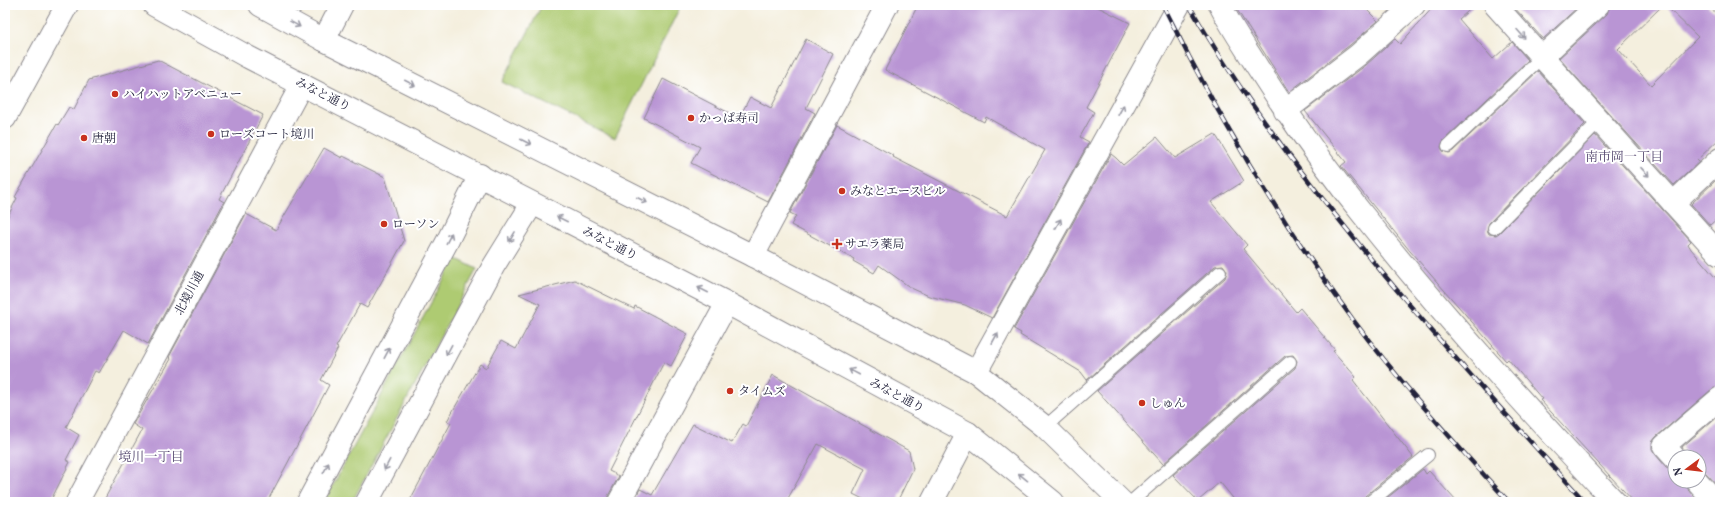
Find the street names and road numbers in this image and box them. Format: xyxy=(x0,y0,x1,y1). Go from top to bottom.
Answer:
street label: みなと通り xyxy=(292,74,353,116)
street label: みなと通り xyxy=(579,223,640,265)
street label: 北境川通 xyxy=(172,269,208,318)
street label: みなと通り xyxy=(866,375,927,417)

